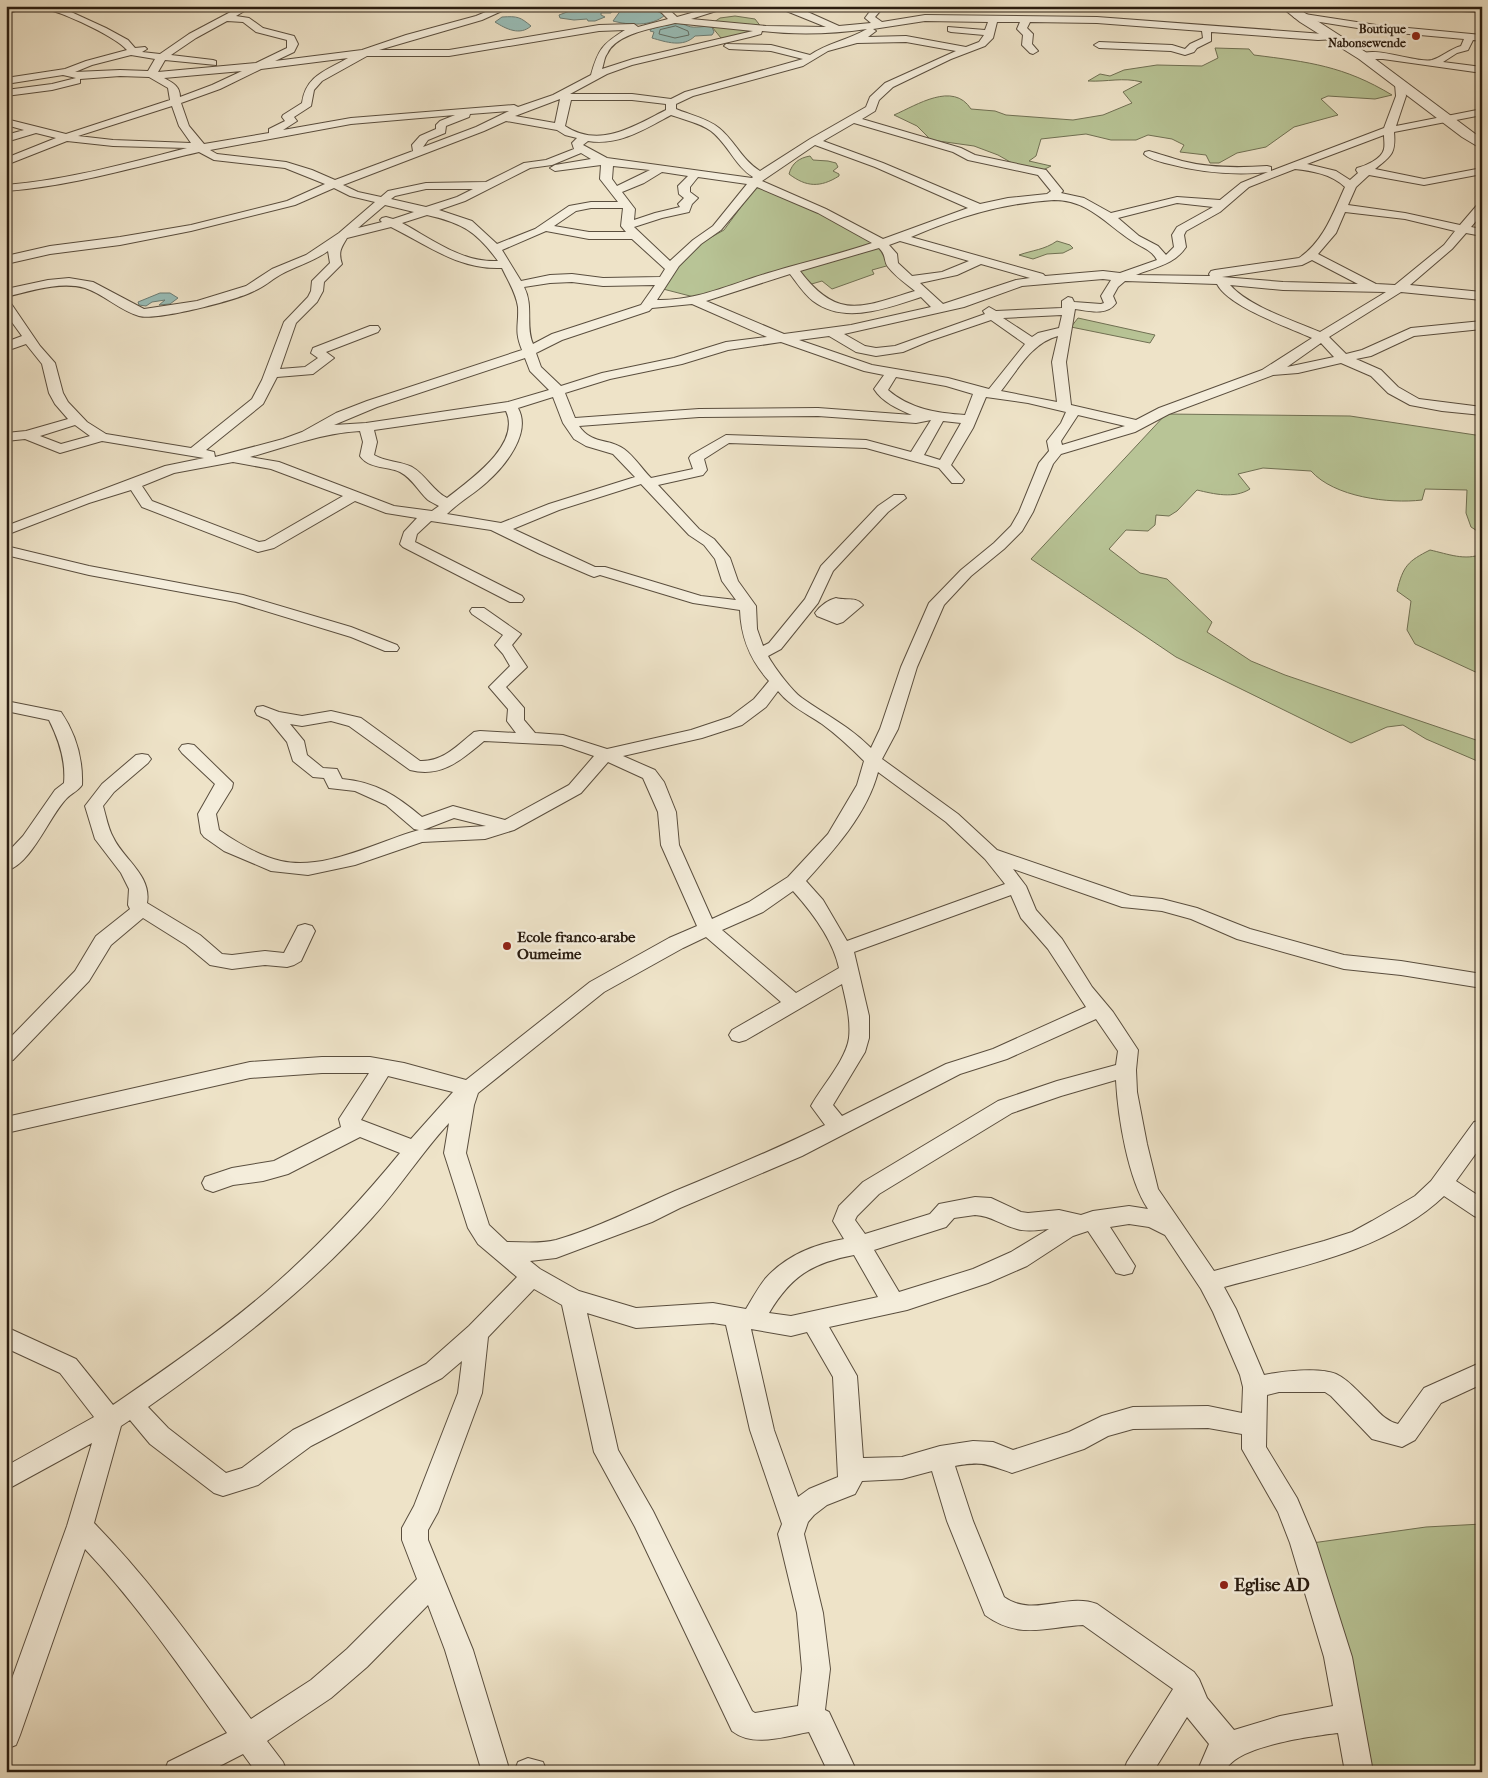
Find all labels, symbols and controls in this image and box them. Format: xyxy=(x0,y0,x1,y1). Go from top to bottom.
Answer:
place label: Boutique Nabonsewende xyxy=(1328,22,1406,50)
marker: Boutique Nabonsewende xyxy=(1410,30,1422,42)
place label: Ecole franco-arabe Oumeime xyxy=(517,928,636,963)
marker: Ecole franco-arabe Oumeime xyxy=(501,940,513,952)
place label: Eglise AD xyxy=(1234,1575,1310,1596)
marker: Eglise AD xyxy=(1218,1579,1230,1591)

